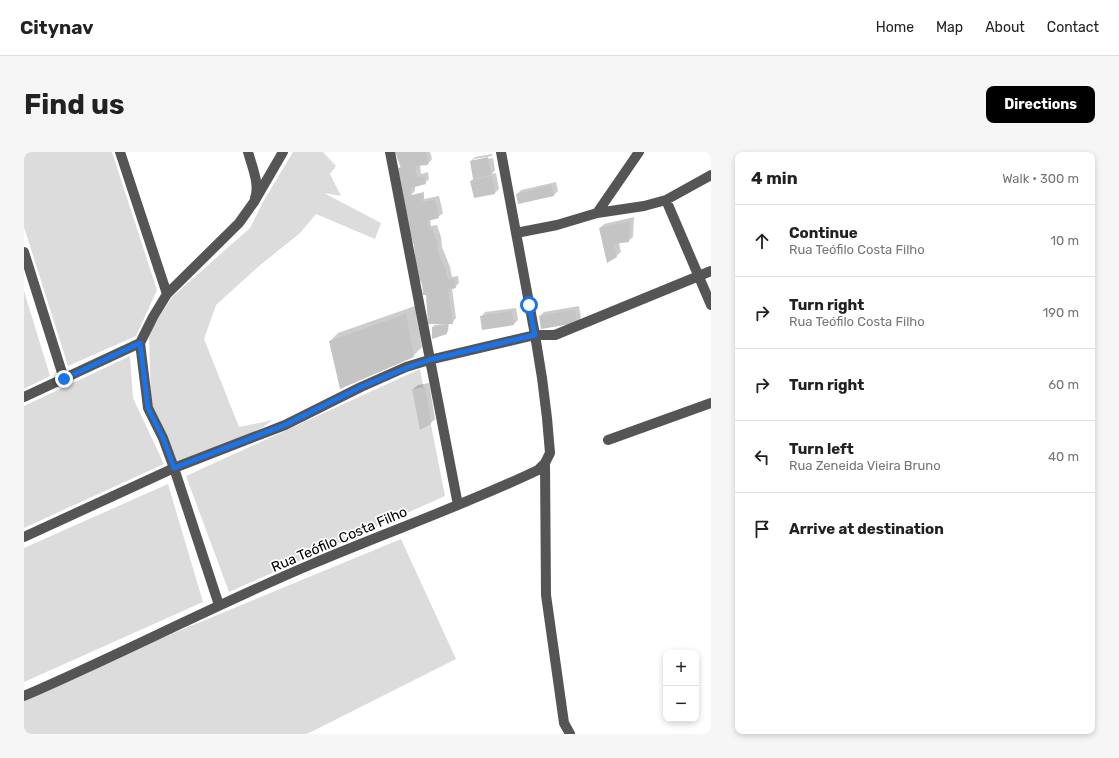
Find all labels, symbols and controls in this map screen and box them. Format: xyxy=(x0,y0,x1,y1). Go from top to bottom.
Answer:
text: Citynav xyxy=(20,16,93,39)
text: Home xyxy=(876,19,914,36)
text: Map xyxy=(936,19,963,36)
text: About xyxy=(985,19,1025,36)
text: Contact xyxy=(1047,19,1099,36)
button: Directions xyxy=(986,86,1095,123)
text: Find us xyxy=(24,88,124,121)
text: 4 min xyxy=(751,168,798,188)
text: Walk · 300 m xyxy=(1002,171,1079,186)
text: Continue xyxy=(789,224,858,242)
icon: ahead xyxy=(751,230,773,252)
text: 10 m xyxy=(1050,233,1079,248)
text: Rua Teófilo Costa Filho xyxy=(789,242,925,257)
route start xyxy=(520,296,538,314)
text: Turn right xyxy=(789,296,864,314)
icon: right xyxy=(751,302,773,324)
text: 190 m xyxy=(1043,305,1079,320)
text: Rua Teófilo Costa Filho xyxy=(789,314,925,329)
route end xyxy=(55,370,73,388)
icon: right xyxy=(751,374,773,396)
text: Turn right xyxy=(789,376,864,394)
text: 60 m xyxy=(1048,377,1079,392)
text: Turn left xyxy=(789,440,854,458)
icon: left xyxy=(751,446,773,468)
text: 40 m xyxy=(1048,449,1079,464)
text: Rua Zeneida Vieira Bruno xyxy=(789,458,941,473)
street label: Rua Teófilo Costa Filho xyxy=(269,503,410,576)
icon: arrive xyxy=(751,518,773,540)
text: Arrive at destination xyxy=(789,520,944,538)
map controls xyxy=(663,650,699,722)
button: + xyxy=(663,650,699,686)
button: − xyxy=(663,686,699,722)

